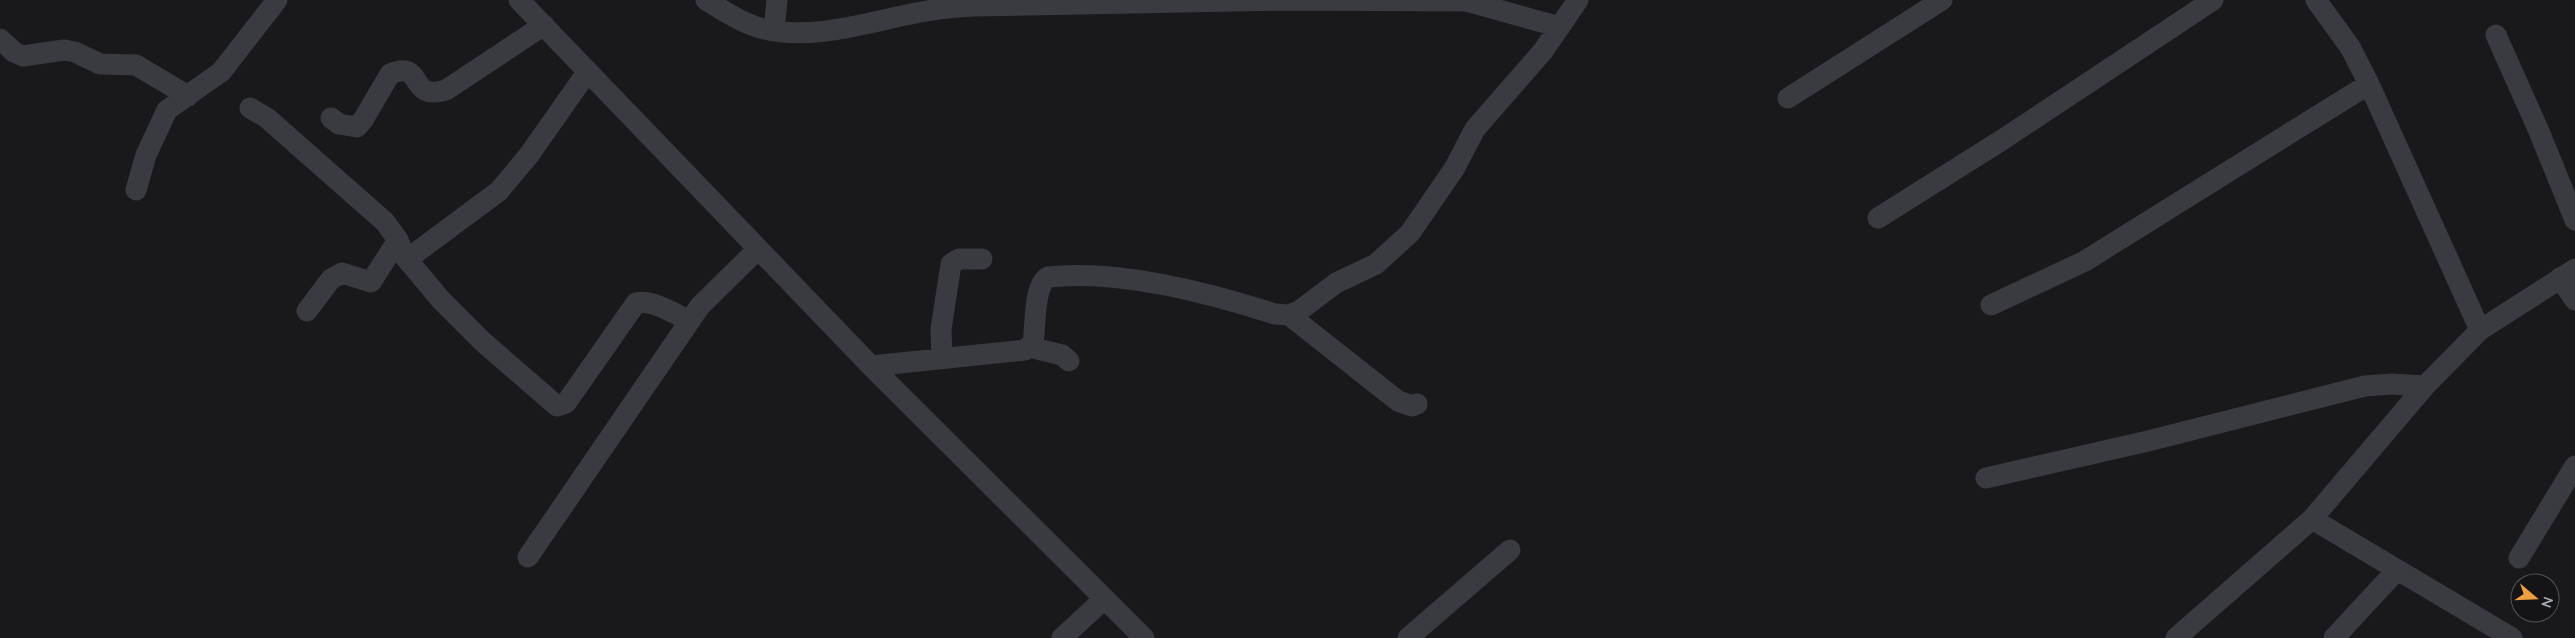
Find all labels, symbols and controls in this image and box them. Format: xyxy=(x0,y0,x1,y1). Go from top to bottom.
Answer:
north arrow xyxy=(2510,573,2560,623)
text: N xyxy=(2537,594,2557,610)

